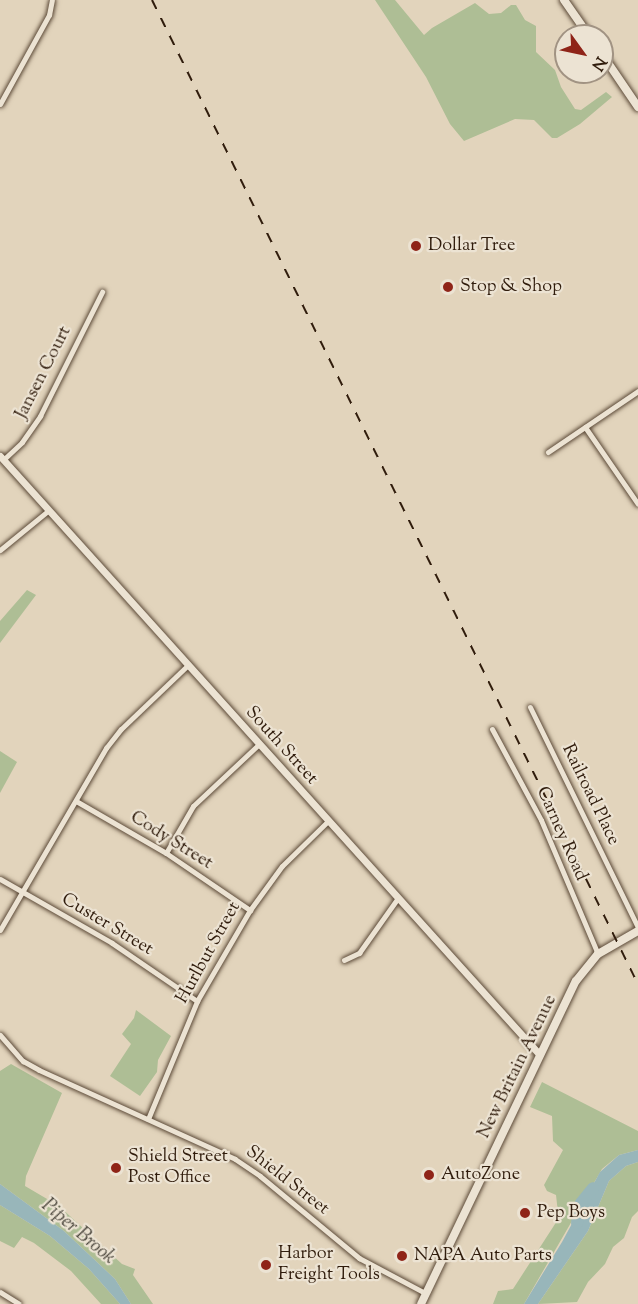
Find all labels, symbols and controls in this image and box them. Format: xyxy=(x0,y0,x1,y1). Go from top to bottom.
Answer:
north arrow xyxy=(554,24,614,84)
text: N xyxy=(585,51,611,75)
place label: Dollar Tree xyxy=(428,235,515,257)
marker: Dollar Tree xyxy=(409,239,423,253)
place label: Stop & Shop xyxy=(460,276,562,298)
marker: Stop & Shop xyxy=(441,280,455,294)
street label: Jansen Court xyxy=(11,323,77,423)
street label: South Street xyxy=(240,702,322,790)
street label: Railroad Place xyxy=(556,741,624,849)
street label: Carney Road xyxy=(531,784,591,884)
street label: Cody Street xyxy=(126,807,216,875)
street label: Custer Street xyxy=(57,889,157,961)
street label: Hurlbut Street xyxy=(172,898,246,1008)
street label: New Britain Avenue xyxy=(474,992,562,1142)
street label: Shield Street xyxy=(241,1142,333,1220)
place label: Shield Street Post Office xyxy=(128,1147,228,1190)
marker: Shield Street Post Office xyxy=(109,1161,123,1175)
place label: AutoZone xyxy=(441,1164,520,1186)
marker: AutoZone xyxy=(422,1168,436,1182)
water label: Piper Brook xyxy=(36,1194,120,1270)
place label: Pep Boys xyxy=(537,1202,605,1224)
marker: Pep Boys xyxy=(518,1206,532,1220)
place label: Harbor Freight Tools xyxy=(278,1244,380,1286)
place label: NAPA Auto Parts xyxy=(414,1245,552,1267)
marker: NAPA Auto Parts xyxy=(395,1249,409,1263)
marker: Harbor Freight Tools xyxy=(259,1258,273,1272)

